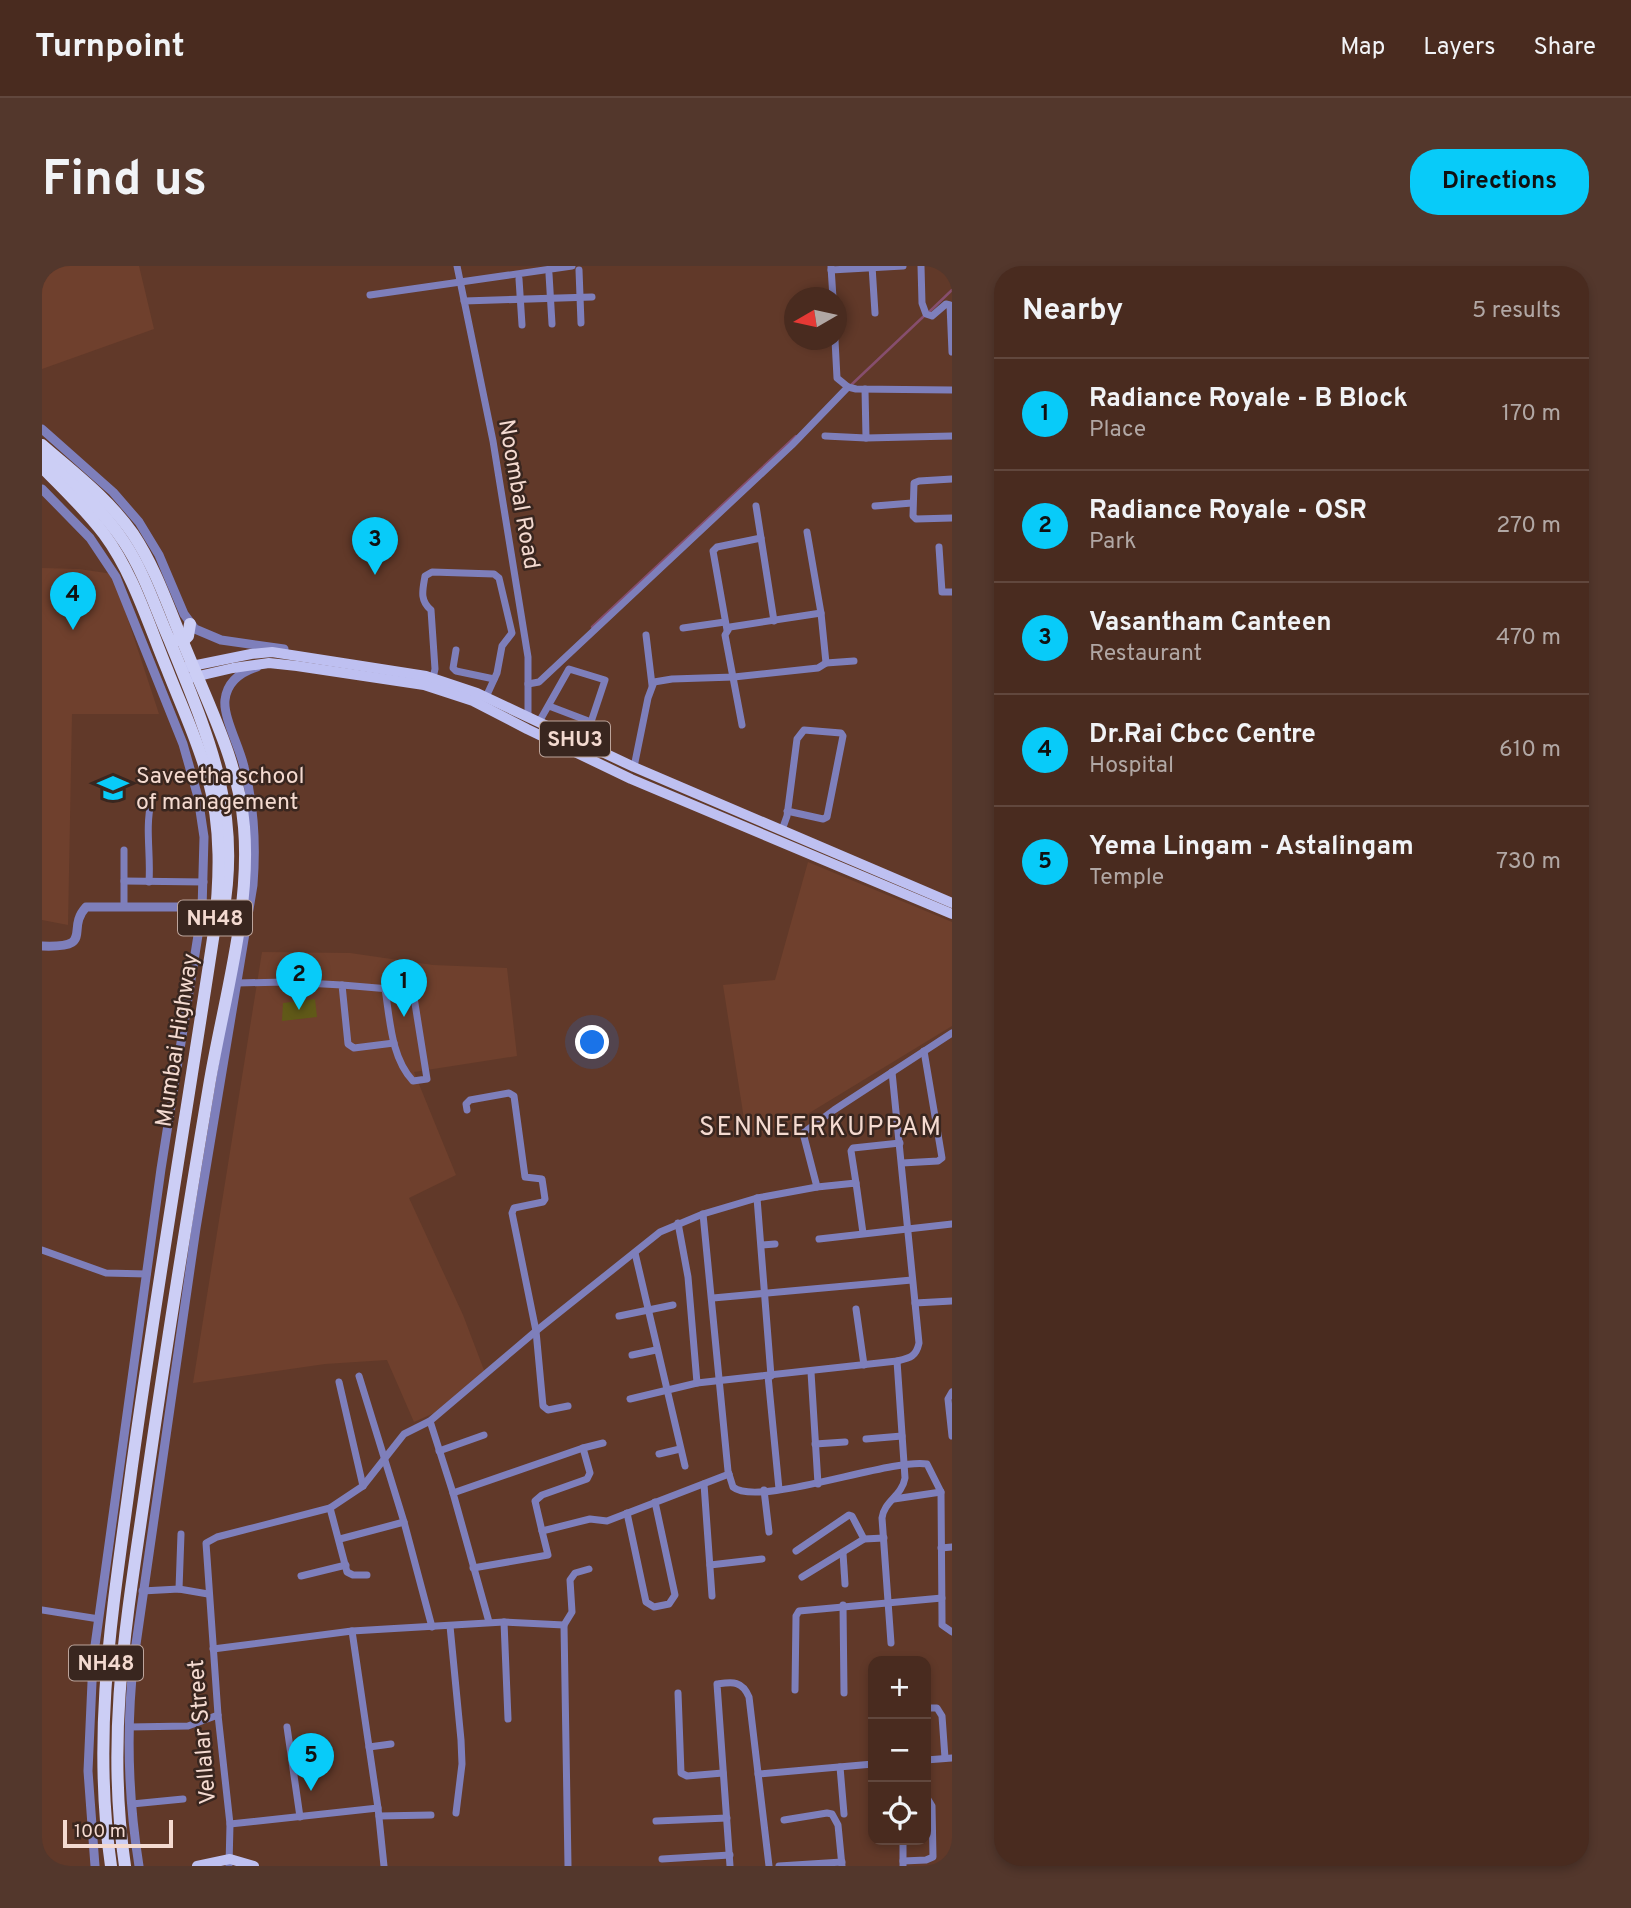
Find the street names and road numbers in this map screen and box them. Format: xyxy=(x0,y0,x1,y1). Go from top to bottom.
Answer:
street label: Noombal Road xyxy=(490,417,545,572)
road number: SHU3 xyxy=(540,722,610,756)
road number: NH48 xyxy=(178,900,252,936)
street label: Mumbai Highway xyxy=(150,951,207,1129)
road number: NH48 xyxy=(69,1646,143,1680)
street label: Vellalar Street xyxy=(183,1658,224,1805)

